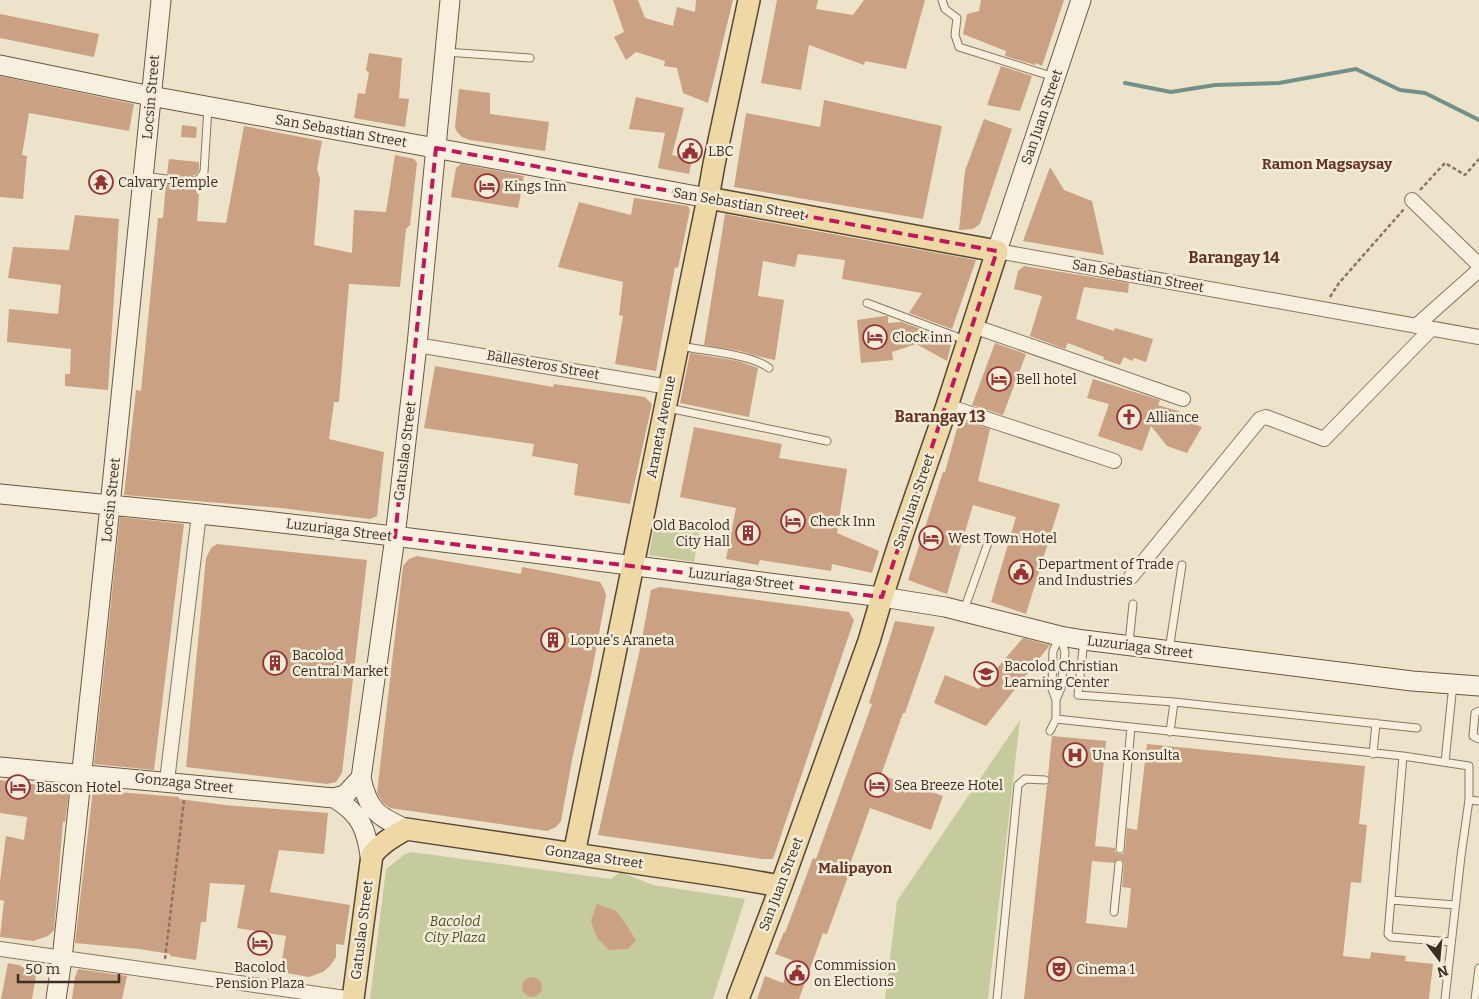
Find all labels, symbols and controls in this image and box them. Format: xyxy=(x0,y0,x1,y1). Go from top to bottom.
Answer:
street label: Locsin Street xyxy=(139,54,163,140)
street label: San Juan Street xyxy=(1018,67,1066,167)
street label: San Sebastian Street xyxy=(274,111,408,151)
public building icon: LBC xyxy=(677,138,703,164)
place label: LBC xyxy=(708,143,734,160)
district label: Ramon Magsaysay xyxy=(1262,155,1393,173)
temple icon: Calvary Temple xyxy=(88,169,114,195)
hotel icon: Kings Inn xyxy=(474,173,500,199)
place label: Calvary Temple xyxy=(118,174,218,191)
place label: Kings Inn xyxy=(504,178,567,195)
street label: San Sebastian Street xyxy=(672,184,806,224)
district label: Barangay 14 xyxy=(1188,248,1280,267)
street label: San Sebastian Street xyxy=(1071,256,1205,296)
hotel icon: Clock inn xyxy=(862,324,888,350)
place label: Clock inn xyxy=(892,329,952,346)
street label: Ballesteros Street xyxy=(485,347,601,383)
hotel icon: Bell hotel xyxy=(986,366,1012,392)
place label: Bell hotel xyxy=(1016,371,1077,388)
street label: Araneta Avenue xyxy=(643,374,679,480)
street label: Gatuslao Street xyxy=(390,400,420,502)
church icon: Alliance xyxy=(1116,404,1142,430)
district label: Barangay 13 xyxy=(895,407,985,426)
place label: Alliance xyxy=(1146,409,1199,426)
street label: San Juan Street xyxy=(890,451,938,551)
street label: Locsin Street xyxy=(98,457,124,543)
hotel icon: Check Inn xyxy=(780,508,806,534)
place label: Check Inn xyxy=(810,513,875,530)
street label: Luzuriaga Street xyxy=(285,515,393,545)
place label: Old Bacolod City Hall xyxy=(653,517,730,550)
building icon: Old Bacolod City Hall xyxy=(735,520,761,546)
hotel icon: West Town Hotel xyxy=(918,525,944,551)
place label: West Town Hotel xyxy=(948,530,1057,547)
place label: Department of Trade and Industries xyxy=(1038,556,1174,589)
public building icon: Department of Trade and Industries xyxy=(1008,559,1034,585)
street label: Luzuriaga Street xyxy=(687,564,795,594)
building icon: Lopue's Araneta xyxy=(540,627,566,653)
place label: Lopue's Araneta xyxy=(570,632,675,649)
street label: Luzuriaga Street xyxy=(1086,632,1194,662)
place label: Bacolod Central Market xyxy=(292,647,388,680)
building icon: Bacolod Central Market xyxy=(262,650,288,676)
place label: Bacolod Christian Learning Center xyxy=(1004,658,1118,691)
school or university icon: Bacolod Christian Learning Center xyxy=(973,661,999,687)
hospital icon: Una Konsulta xyxy=(1062,742,1088,768)
place label: Una Konsulta xyxy=(1092,747,1180,764)
street label: Gonzaga Street xyxy=(134,769,234,797)
hotel icon: Sea Breeze Hotel xyxy=(864,772,890,798)
hotel icon: Bascon Hotel xyxy=(5,774,31,800)
place label: Sea Breeze Hotel xyxy=(894,777,1003,794)
place label: Bascon Hotel xyxy=(36,779,121,796)
street label: San Juan Street xyxy=(755,835,807,933)
street label: Gonzaga Street xyxy=(544,842,644,872)
district label: Malipayon xyxy=(818,859,892,877)
street label: Gatuslao Street xyxy=(347,879,377,981)
park label: Bacolod City Plaza xyxy=(424,913,486,946)
hotel icon: Bacolod Pension Plaza xyxy=(247,930,273,956)
north arrow xyxy=(1414,934,1464,984)
scale bar xyxy=(18,952,119,984)
theatre icon: Cinema 1 xyxy=(1046,956,1072,982)
place label: Commission on Elections xyxy=(814,957,896,990)
place label: Bacolod Pension Plaza xyxy=(215,959,305,992)
text: 50 m xyxy=(25,960,61,978)
public building icon: Commission on Elections xyxy=(784,960,810,986)
place label: Cinema 1 xyxy=(1076,961,1135,978)
text: N xyxy=(1435,961,1450,981)

